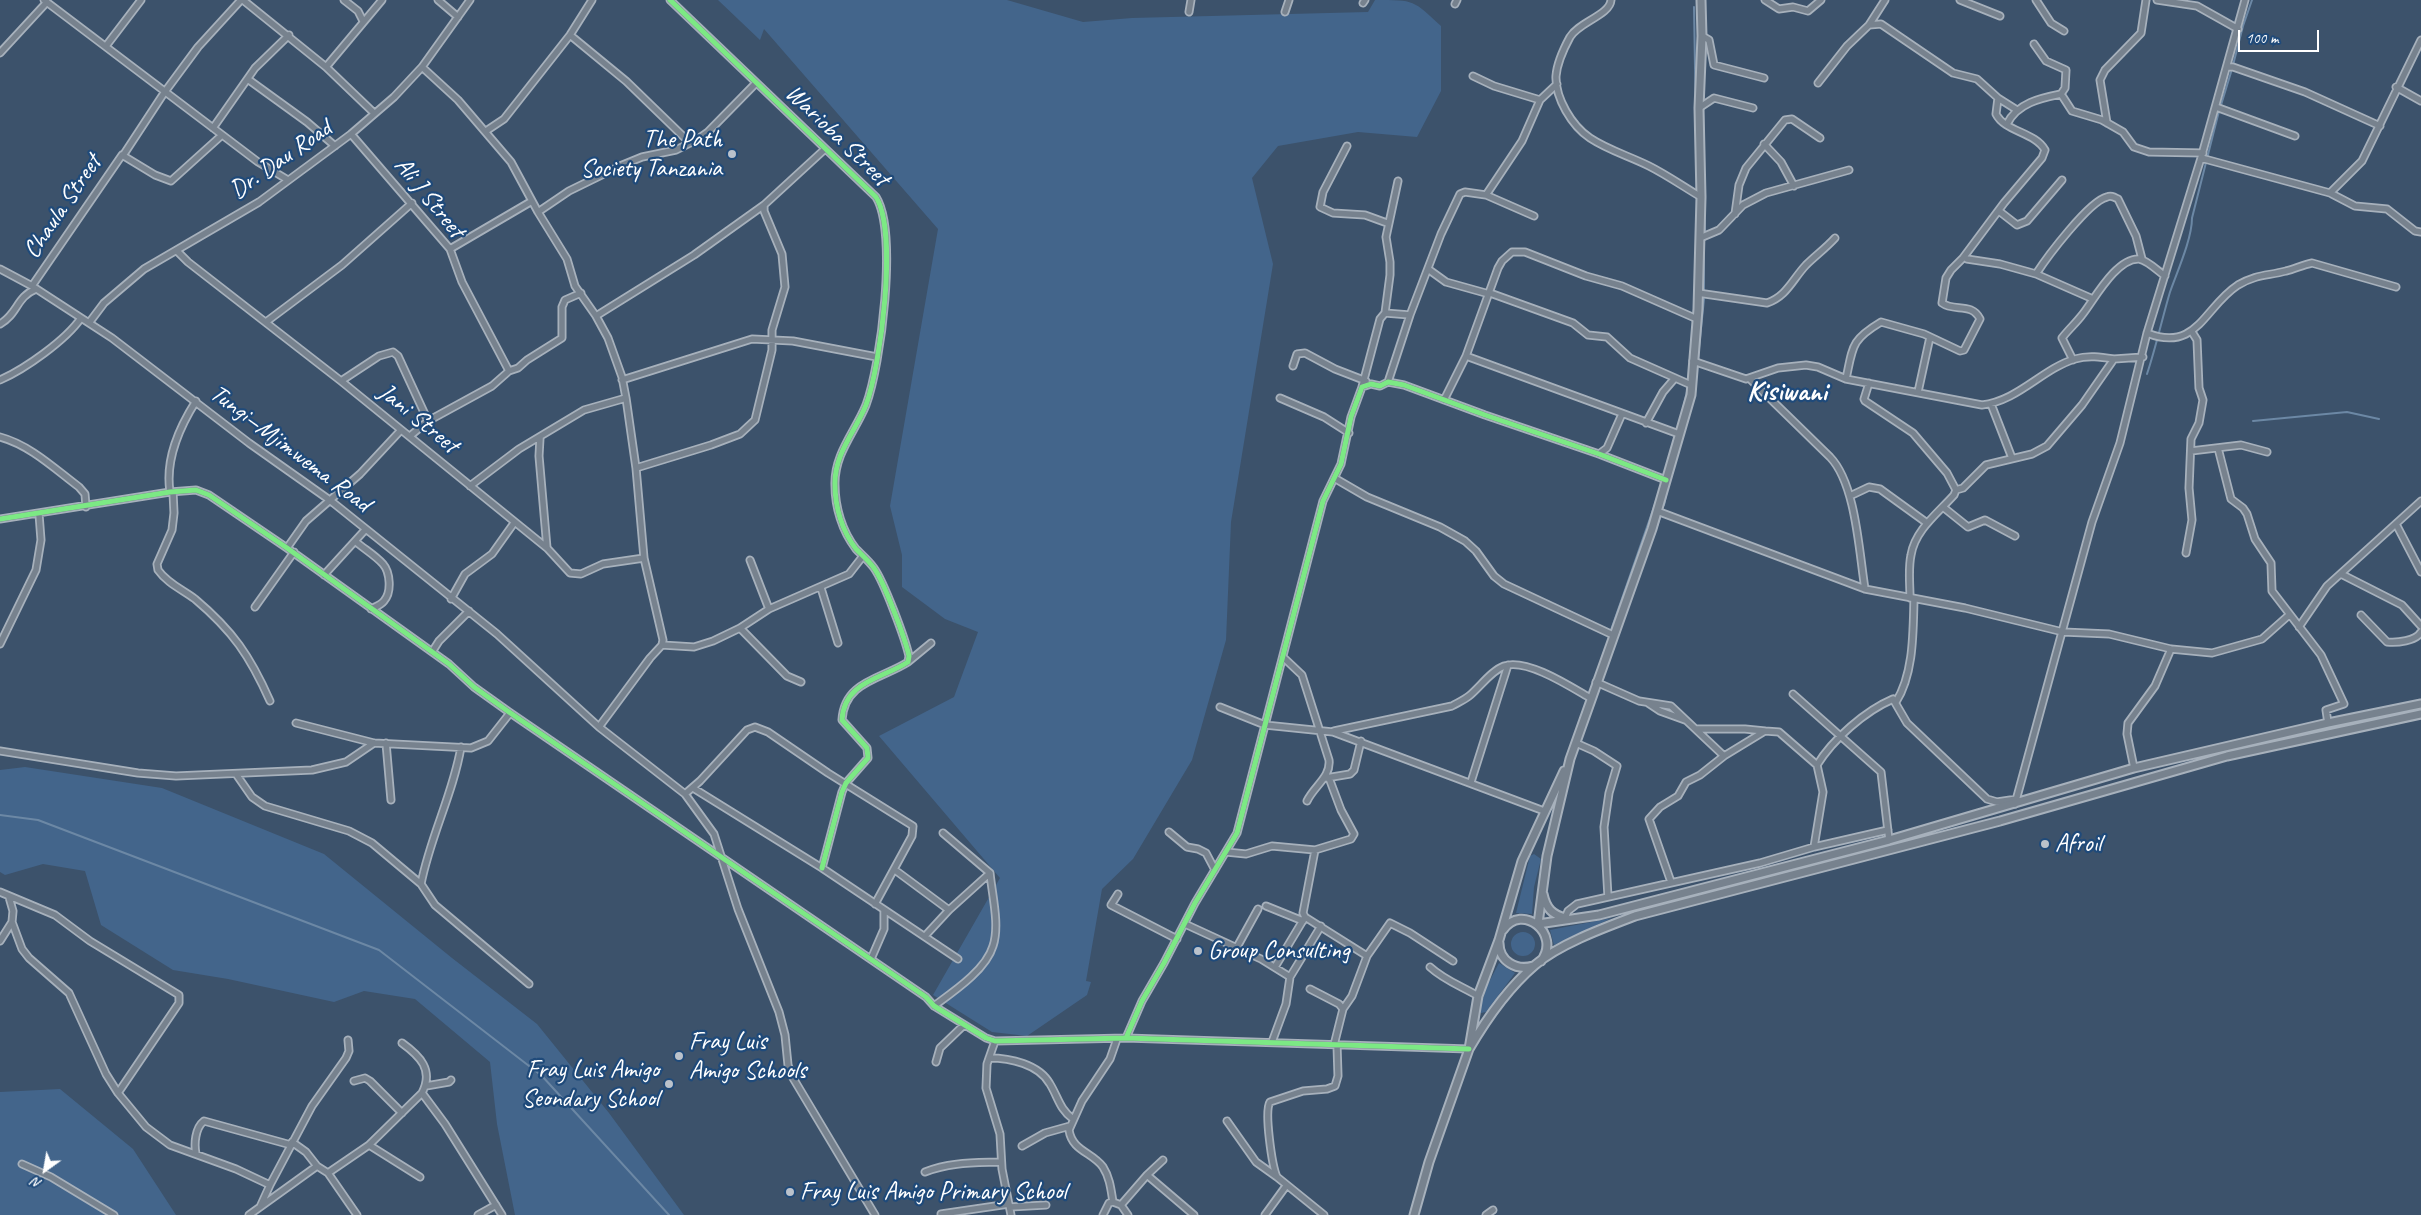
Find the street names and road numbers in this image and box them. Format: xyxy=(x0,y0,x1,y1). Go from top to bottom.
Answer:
street label: Warioba Street xyxy=(778,79,896,193)
street label: Dr. Dau Road xyxy=(224,114,338,206)
street label: Chaula Street xyxy=(17,149,109,265)
street label: Ali J Street xyxy=(387,151,471,245)
street label: Jani Street xyxy=(372,378,464,460)
street label: Tungi—Mjimwema Road xyxy=(204,379,376,519)

